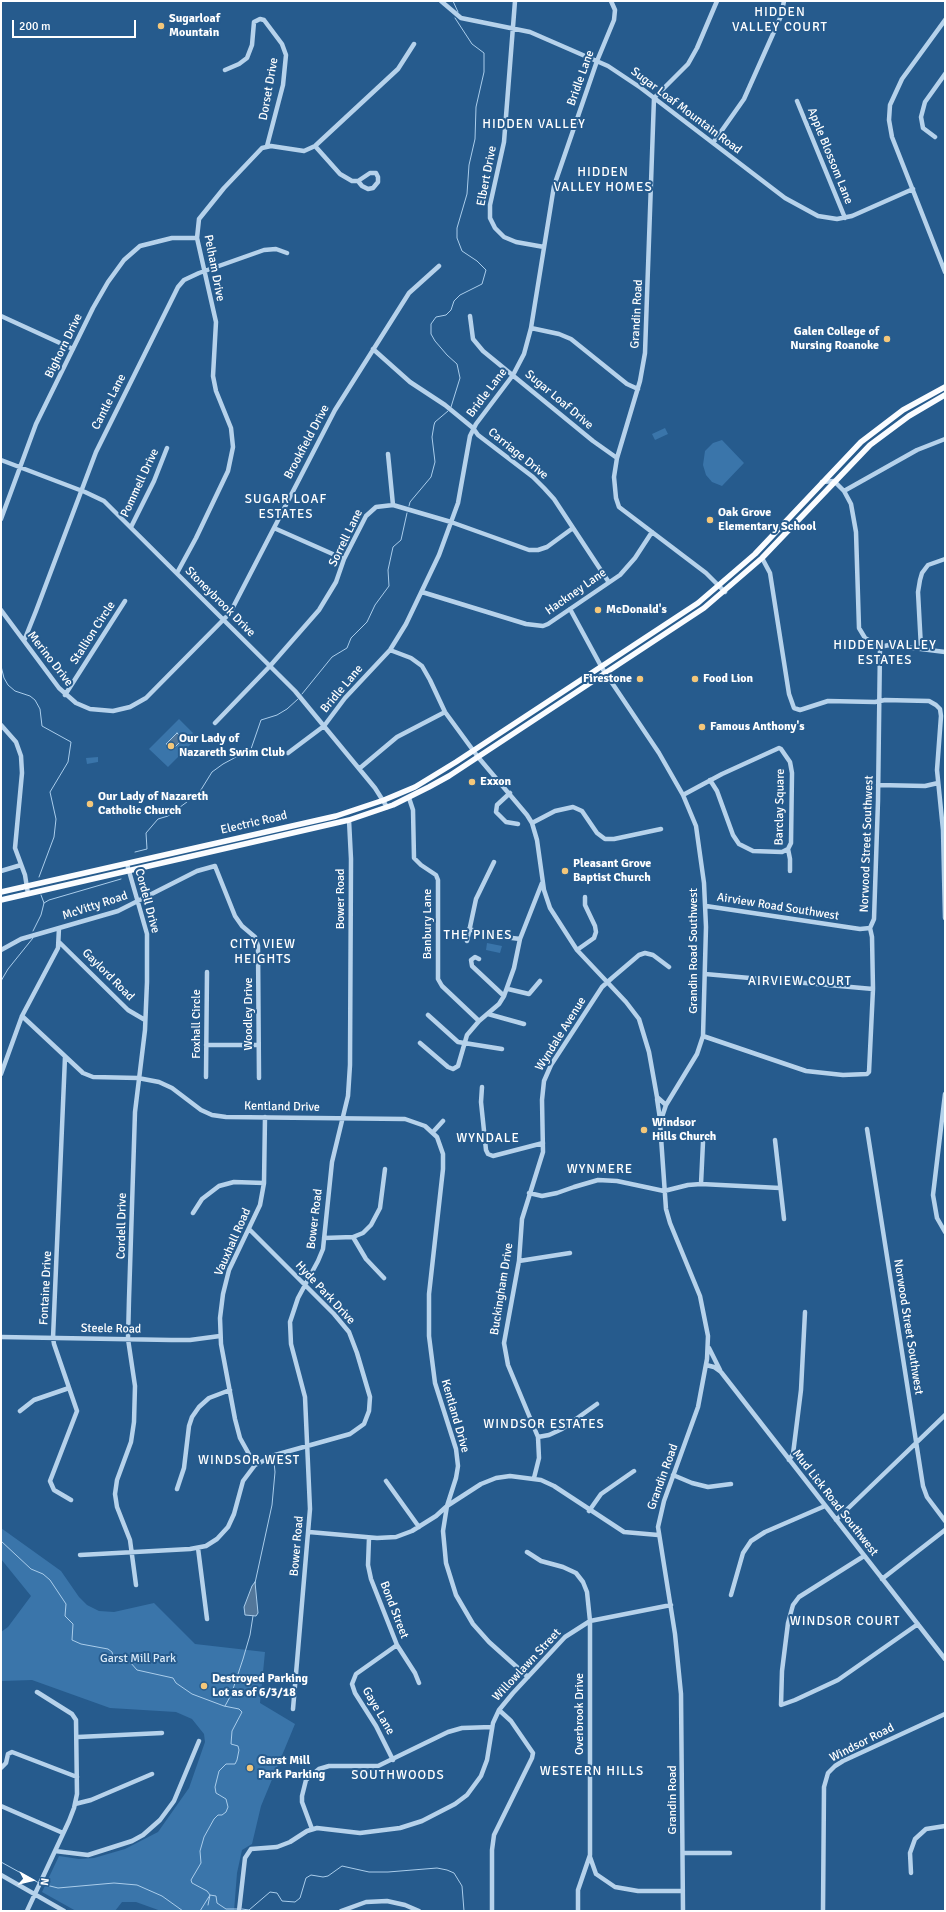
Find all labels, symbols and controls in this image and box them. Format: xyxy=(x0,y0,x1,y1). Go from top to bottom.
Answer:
district label: HIDDEN VALLEY COURT xyxy=(732,5,828,36)
scale bar xyxy=(14,12,138,38)
place label: Sugarloaf Mountain xyxy=(169,12,220,40)
text: 200 m xyxy=(19,19,51,34)
marker: Sugarloaf Mountain xyxy=(156,21,166,31)
street label: Bridle Lane xyxy=(564,48,598,108)
street label: Dorset Drive xyxy=(256,57,282,121)
street label: Sugar Loaf Mountain Road xyxy=(628,65,744,157)
street label: Apple Blossom Lane xyxy=(804,106,856,206)
district label: HIDDEN VALLEY xyxy=(482,117,586,133)
street label: Elbert Drive xyxy=(474,145,500,207)
district label: HIDDEN VALLEY HOMES xyxy=(553,165,653,196)
street label: Pelham Drive xyxy=(200,233,228,303)
street label: Grandin Road xyxy=(628,279,646,349)
street label: Bighorn Drive xyxy=(42,311,86,381)
place label: Galen College of Nursing Roanoke xyxy=(790,325,879,353)
marker: Galen College of Nursing Roanoke xyxy=(882,334,892,344)
street label: Bridle Lane xyxy=(464,365,510,421)
street label: Sugar Loaf Drive xyxy=(522,367,596,433)
street label: Cantle Lane xyxy=(89,372,129,432)
street label: Brookfield Drive xyxy=(281,402,333,482)
street label: Carriage Drive xyxy=(485,425,551,483)
street label: Pommell Drive xyxy=(118,446,162,520)
district label: SUGAR LOAF ESTATES xyxy=(245,492,327,523)
place label: Oak Grove Elementary School xyxy=(718,506,816,534)
street label: Sorrell Lane xyxy=(326,507,366,569)
marker: Oak Grove Elementary School xyxy=(705,515,715,525)
street label: Stoneybrook Drive xyxy=(182,564,258,640)
street label: Hackney Lane xyxy=(543,566,609,618)
street label: Stallion Circle xyxy=(67,599,119,667)
place label: McDonald's xyxy=(606,603,667,617)
marker: McDonald's xyxy=(593,605,603,615)
street label: Merino Drive xyxy=(24,629,76,689)
district label: HIDDEN VALLEY ESTATES xyxy=(833,638,937,669)
street label: Bridle Lane xyxy=(318,662,366,716)
place label: Firestone xyxy=(583,672,632,686)
place label: Food Lion xyxy=(703,672,753,686)
marker: Firestone xyxy=(635,674,645,684)
marker: Food Lion xyxy=(690,674,700,684)
place label: Famous Anthony's xyxy=(710,720,805,734)
marker: Famous Anthony's xyxy=(697,722,707,732)
place label: Our Lady of Nazareth Swim Club xyxy=(179,732,285,760)
marker: Our Lady of Nazareth Swim Club xyxy=(166,741,176,751)
street label: Barclay Square xyxy=(772,768,788,846)
place label: Exxon xyxy=(480,775,511,789)
street label: Norwood Street Southwest xyxy=(857,775,877,913)
marker: Exxon xyxy=(467,777,477,787)
place label: Our Lady of Nazareth Catholic Church xyxy=(98,790,208,818)
marker: Our Lady of Nazareth Catholic Church xyxy=(85,799,95,809)
street label: Electric Road xyxy=(219,808,289,838)
place label: Pleasant Grove Baptist Church xyxy=(573,857,651,885)
marker: Pleasant Grove Baptist Church xyxy=(560,866,570,876)
street label: Cordell Drive xyxy=(131,867,163,935)
street label: Bower Road xyxy=(334,869,348,929)
street label: Grandin Road Southwest xyxy=(687,888,701,1014)
street label: McVitty Road xyxy=(61,889,129,923)
street label: Banbury Lane xyxy=(421,889,435,959)
street label: Airview Road Southwest xyxy=(716,890,840,924)
district label: THE PINES xyxy=(444,928,512,944)
district label: CITY VIEW HEIGHTS xyxy=(230,937,296,968)
street label: Gaylord Road xyxy=(79,946,137,1004)
district label: AIRVIEW COURT xyxy=(748,974,852,990)
street label: Woodley Drive xyxy=(242,978,256,1050)
street label: Foxhall Circle xyxy=(190,989,204,1059)
street label: Wyndale Avenue xyxy=(533,994,589,1074)
street label: Kentland Drive xyxy=(244,1099,320,1115)
place label: Windsor Hills Church xyxy=(652,1116,716,1144)
marker: Windsor Hills Church xyxy=(639,1125,649,1135)
district label: WYNDALE xyxy=(456,1131,520,1147)
district label: WYNMERE xyxy=(567,1162,633,1178)
street label: Bower Road xyxy=(304,1188,326,1250)
street label: Cordell Drive xyxy=(114,1193,130,1259)
street label: Vauxhall Road xyxy=(212,1206,254,1278)
street label: Buckingham Drive xyxy=(488,1242,516,1336)
street label: Fontaine Drive xyxy=(37,1251,55,1325)
street label: Hyde Park Drive xyxy=(292,1258,358,1328)
street label: Norwood Street Southwest xyxy=(890,1258,926,1396)
street label: Steele Road xyxy=(81,1321,141,1337)
street label: Kentland Drive xyxy=(438,1378,472,1454)
district label: WINDSOR ESTATES xyxy=(483,1417,605,1433)
street label: Grandin Road xyxy=(644,1442,682,1512)
street label: Mud Lick Road Southwest xyxy=(789,1447,881,1559)
district label: WINDSOR WEST xyxy=(198,1453,300,1469)
street label: Bower Road xyxy=(287,1515,307,1577)
street label: Bond Street xyxy=(376,1579,412,1641)
district label: WINDSOR COURT xyxy=(790,1614,900,1630)
street label: Willowlawn Street xyxy=(490,1626,564,1704)
park label: Garst Mill Park xyxy=(100,1652,176,1666)
place label: Destroyed Parking Lot as of 6/3/18 xyxy=(212,1672,308,1700)
street label: Overbrook Drive xyxy=(573,1673,587,1755)
marker: Destroyed Parking Lot as of 6/3/18 xyxy=(199,1681,209,1691)
street label: Gaye Lane xyxy=(359,1685,397,1737)
street label: Windsor Road xyxy=(827,1721,897,1765)
place label: Garst Mill Park Parking xyxy=(258,1754,325,1782)
marker: Garst Mill Park Parking xyxy=(245,1763,255,1773)
district label: WESTERN HILLS xyxy=(540,1764,644,1780)
street label: Grandin Road xyxy=(666,1765,680,1835)
district label: SOUTHWOODS xyxy=(351,1768,445,1784)
north arrow xyxy=(12,1860,52,1900)
text: N xyxy=(37,1877,51,1886)

